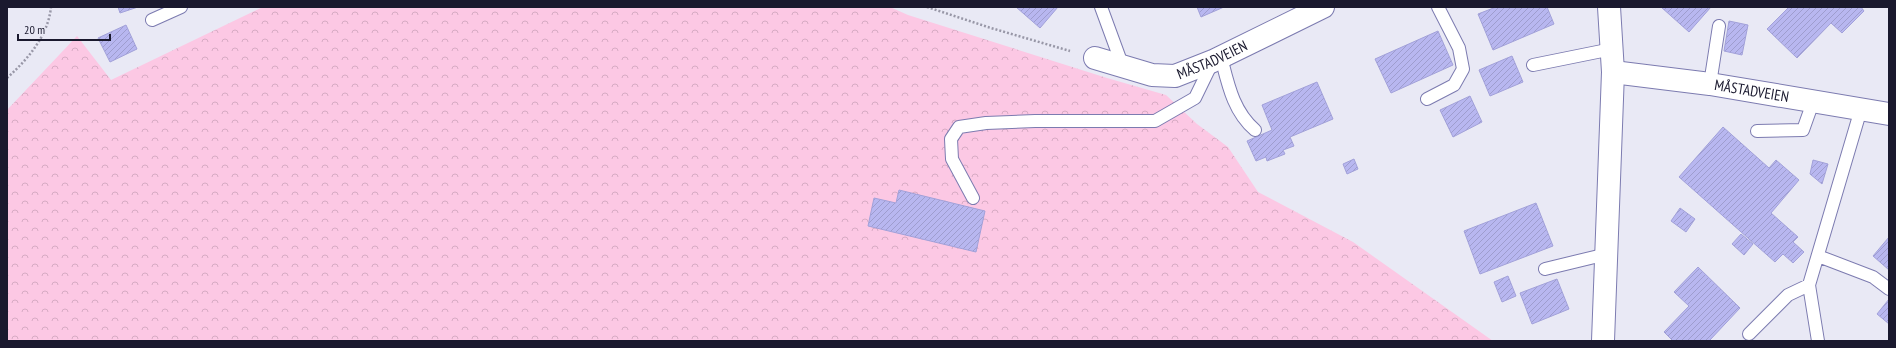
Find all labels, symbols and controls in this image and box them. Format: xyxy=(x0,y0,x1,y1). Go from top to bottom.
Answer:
scale bar xyxy=(18,16,110,42)
text: 20 m xyxy=(24,22,45,37)
street label: MÅSTADVEIEN xyxy=(1174,36,1250,83)
street label: MÅSTADVEIEN xyxy=(1713,75,1790,106)

